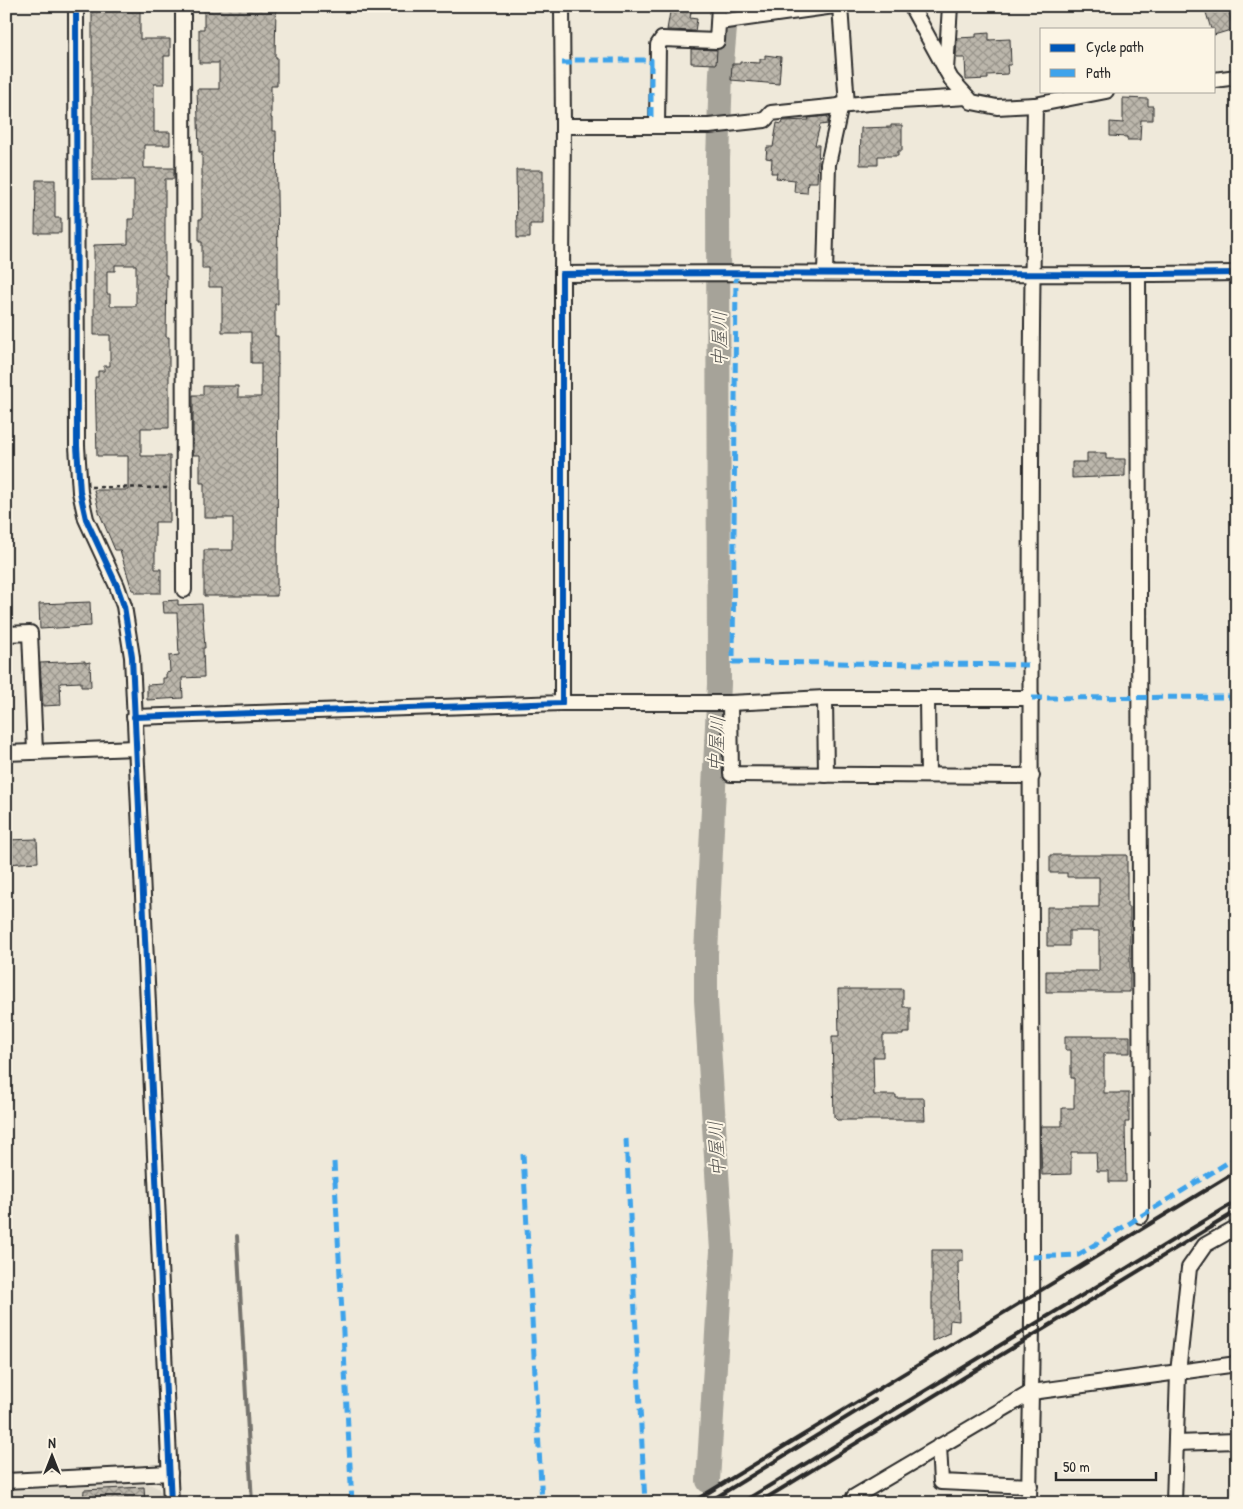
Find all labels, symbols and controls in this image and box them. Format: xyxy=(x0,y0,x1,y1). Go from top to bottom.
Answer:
legend xyxy=(1040,28,1216,92)
text: Cycle path xyxy=(1086,36,1144,57)
text: Path xyxy=(1086,62,1111,83)
water label: 中屋川 xyxy=(706,310,732,368)
water label: 中屋川 xyxy=(702,715,730,773)
water label: 中屋川 xyxy=(702,1120,730,1178)
north arrow xyxy=(28,1432,78,1482)
text: N xyxy=(48,1433,56,1452)
scale bar xyxy=(1056,1449,1156,1481)
text: 50 m xyxy=(1063,1456,1090,1477)

